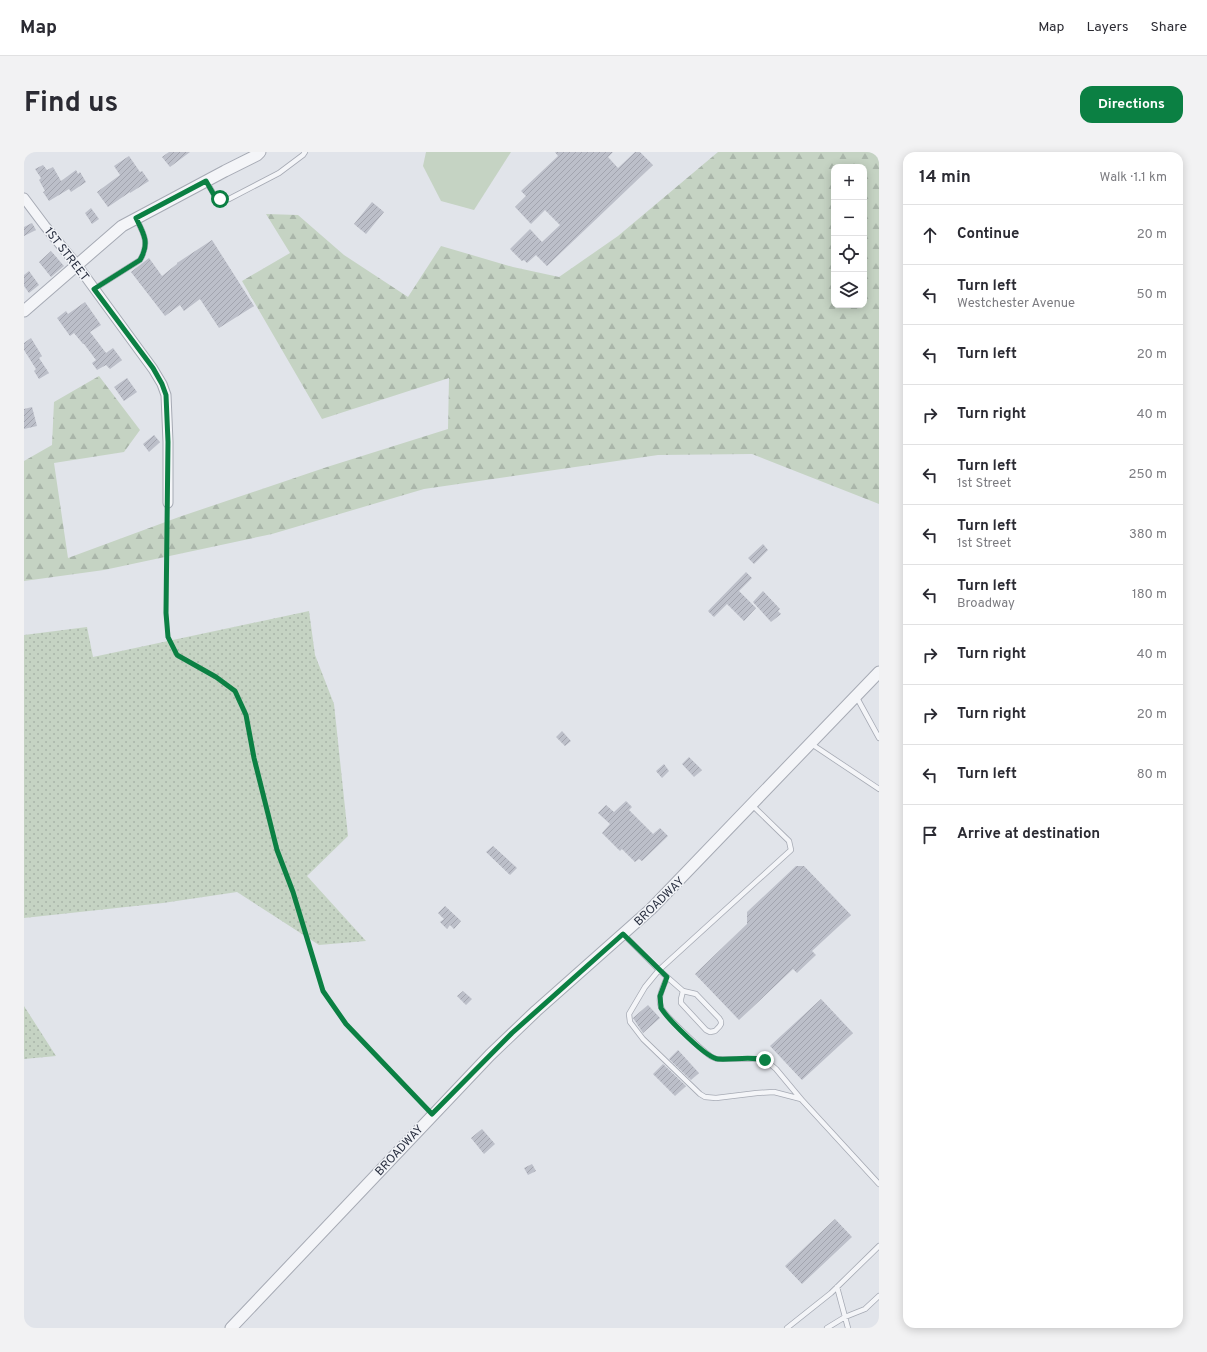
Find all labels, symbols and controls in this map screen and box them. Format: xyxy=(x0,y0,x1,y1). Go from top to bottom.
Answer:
text: Map xyxy=(20,16,57,40)
text: Map xyxy=(1038,19,1064,36)
text: Layers xyxy=(1086,19,1128,36)
text: Share xyxy=(1150,19,1187,36)
text: Find us xyxy=(24,86,118,122)
button: Directions xyxy=(1080,86,1183,123)
map controls xyxy=(831,164,867,308)
button: + xyxy=(831,164,867,200)
text: 14 min xyxy=(919,167,971,189)
text: Walk · 1.1 km xyxy=(1100,170,1167,186)
route start xyxy=(211,190,229,208)
button: − xyxy=(831,200,867,236)
street label: 1ST STREET xyxy=(40,224,92,285)
icon: ahead xyxy=(919,224,941,246)
text: Continue xyxy=(957,225,1019,244)
text: 20 m xyxy=(1137,227,1167,243)
button: locate xyxy=(831,236,867,272)
button: layers xyxy=(831,272,867,308)
text: Turn left xyxy=(957,277,1017,296)
icon: left xyxy=(919,284,941,306)
text: 50 m xyxy=(1137,287,1167,303)
text: Westchester Avenue xyxy=(957,296,1075,312)
icon: left xyxy=(919,344,941,366)
text: Turn left xyxy=(957,345,1017,364)
text: 20 m xyxy=(1137,347,1167,363)
icon: right xyxy=(919,404,941,426)
text: Turn right xyxy=(957,405,1026,424)
text: 40 m xyxy=(1137,407,1167,423)
text: Turn left xyxy=(957,457,1017,476)
icon: left xyxy=(919,464,941,486)
text: 250 m xyxy=(1129,467,1167,483)
text: 1st Street xyxy=(957,476,1011,492)
text: Turn left xyxy=(957,517,1017,536)
icon: left xyxy=(919,524,941,546)
text: 380 m xyxy=(1129,527,1167,543)
text: 1st Street xyxy=(957,536,1011,552)
text: Turn left xyxy=(957,577,1017,596)
icon: left xyxy=(919,584,941,606)
text: 180 m xyxy=(1132,587,1167,603)
text: Broadway xyxy=(957,596,1015,612)
icon: right xyxy=(919,644,941,666)
text: Turn right xyxy=(957,645,1026,664)
text: 40 m xyxy=(1137,647,1167,663)
icon: right xyxy=(919,704,941,726)
text: Turn right xyxy=(957,705,1026,724)
text: 20 m xyxy=(1137,707,1167,723)
icon: left xyxy=(919,764,941,786)
text: Turn left xyxy=(957,765,1017,784)
text: 80 m xyxy=(1137,767,1167,783)
icon: arrive xyxy=(919,824,941,846)
text: Arrive at destination xyxy=(957,825,1100,844)
street label: BROADWAY xyxy=(631,874,689,930)
route end xyxy=(756,1051,774,1069)
street label: BROADWAY xyxy=(372,1122,428,1180)

